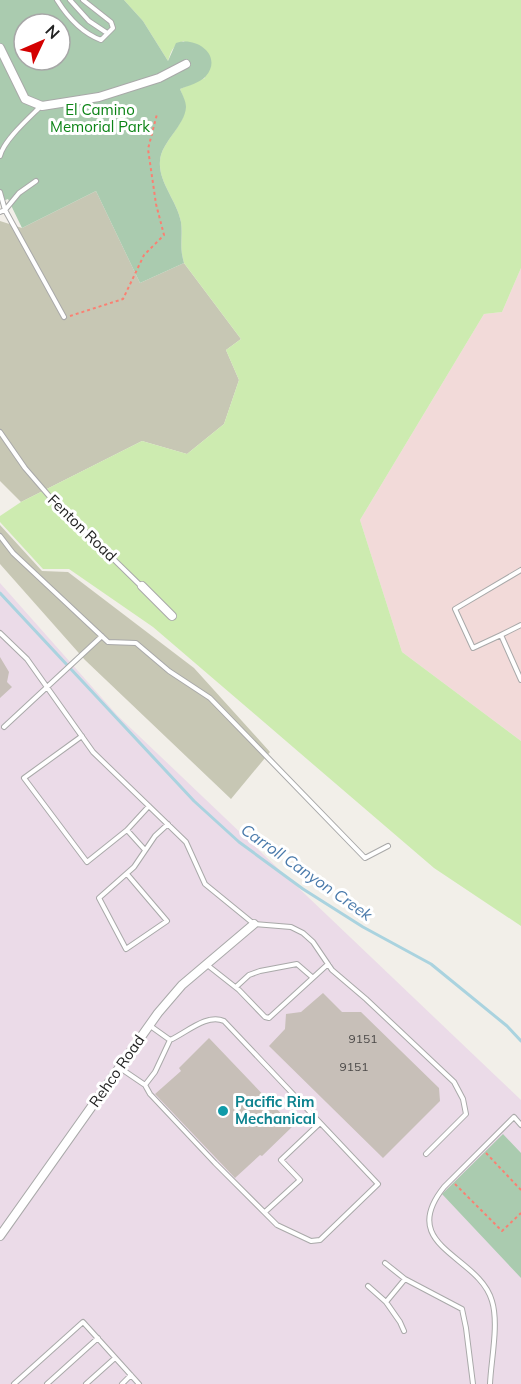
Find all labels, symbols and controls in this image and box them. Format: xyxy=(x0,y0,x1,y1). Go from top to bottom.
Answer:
north arrow xyxy=(12,12,72,72)
text: N xyxy=(41,20,64,43)
park label: El Camino Memorial Park xyxy=(50,100,150,136)
street label: Fenton Road xyxy=(44,490,121,565)
water label: Carroll Canyon Creek xyxy=(238,819,377,925)
street label: Rehco Road xyxy=(85,1031,148,1110)
house number: 9151 xyxy=(349,1031,377,1046)
house number: 9151 xyxy=(340,1059,368,1074)
place label: Pacific Rim Mechanical xyxy=(235,1092,316,1128)
marker: Pacific Rim Mechanical xyxy=(216,1104,230,1118)

